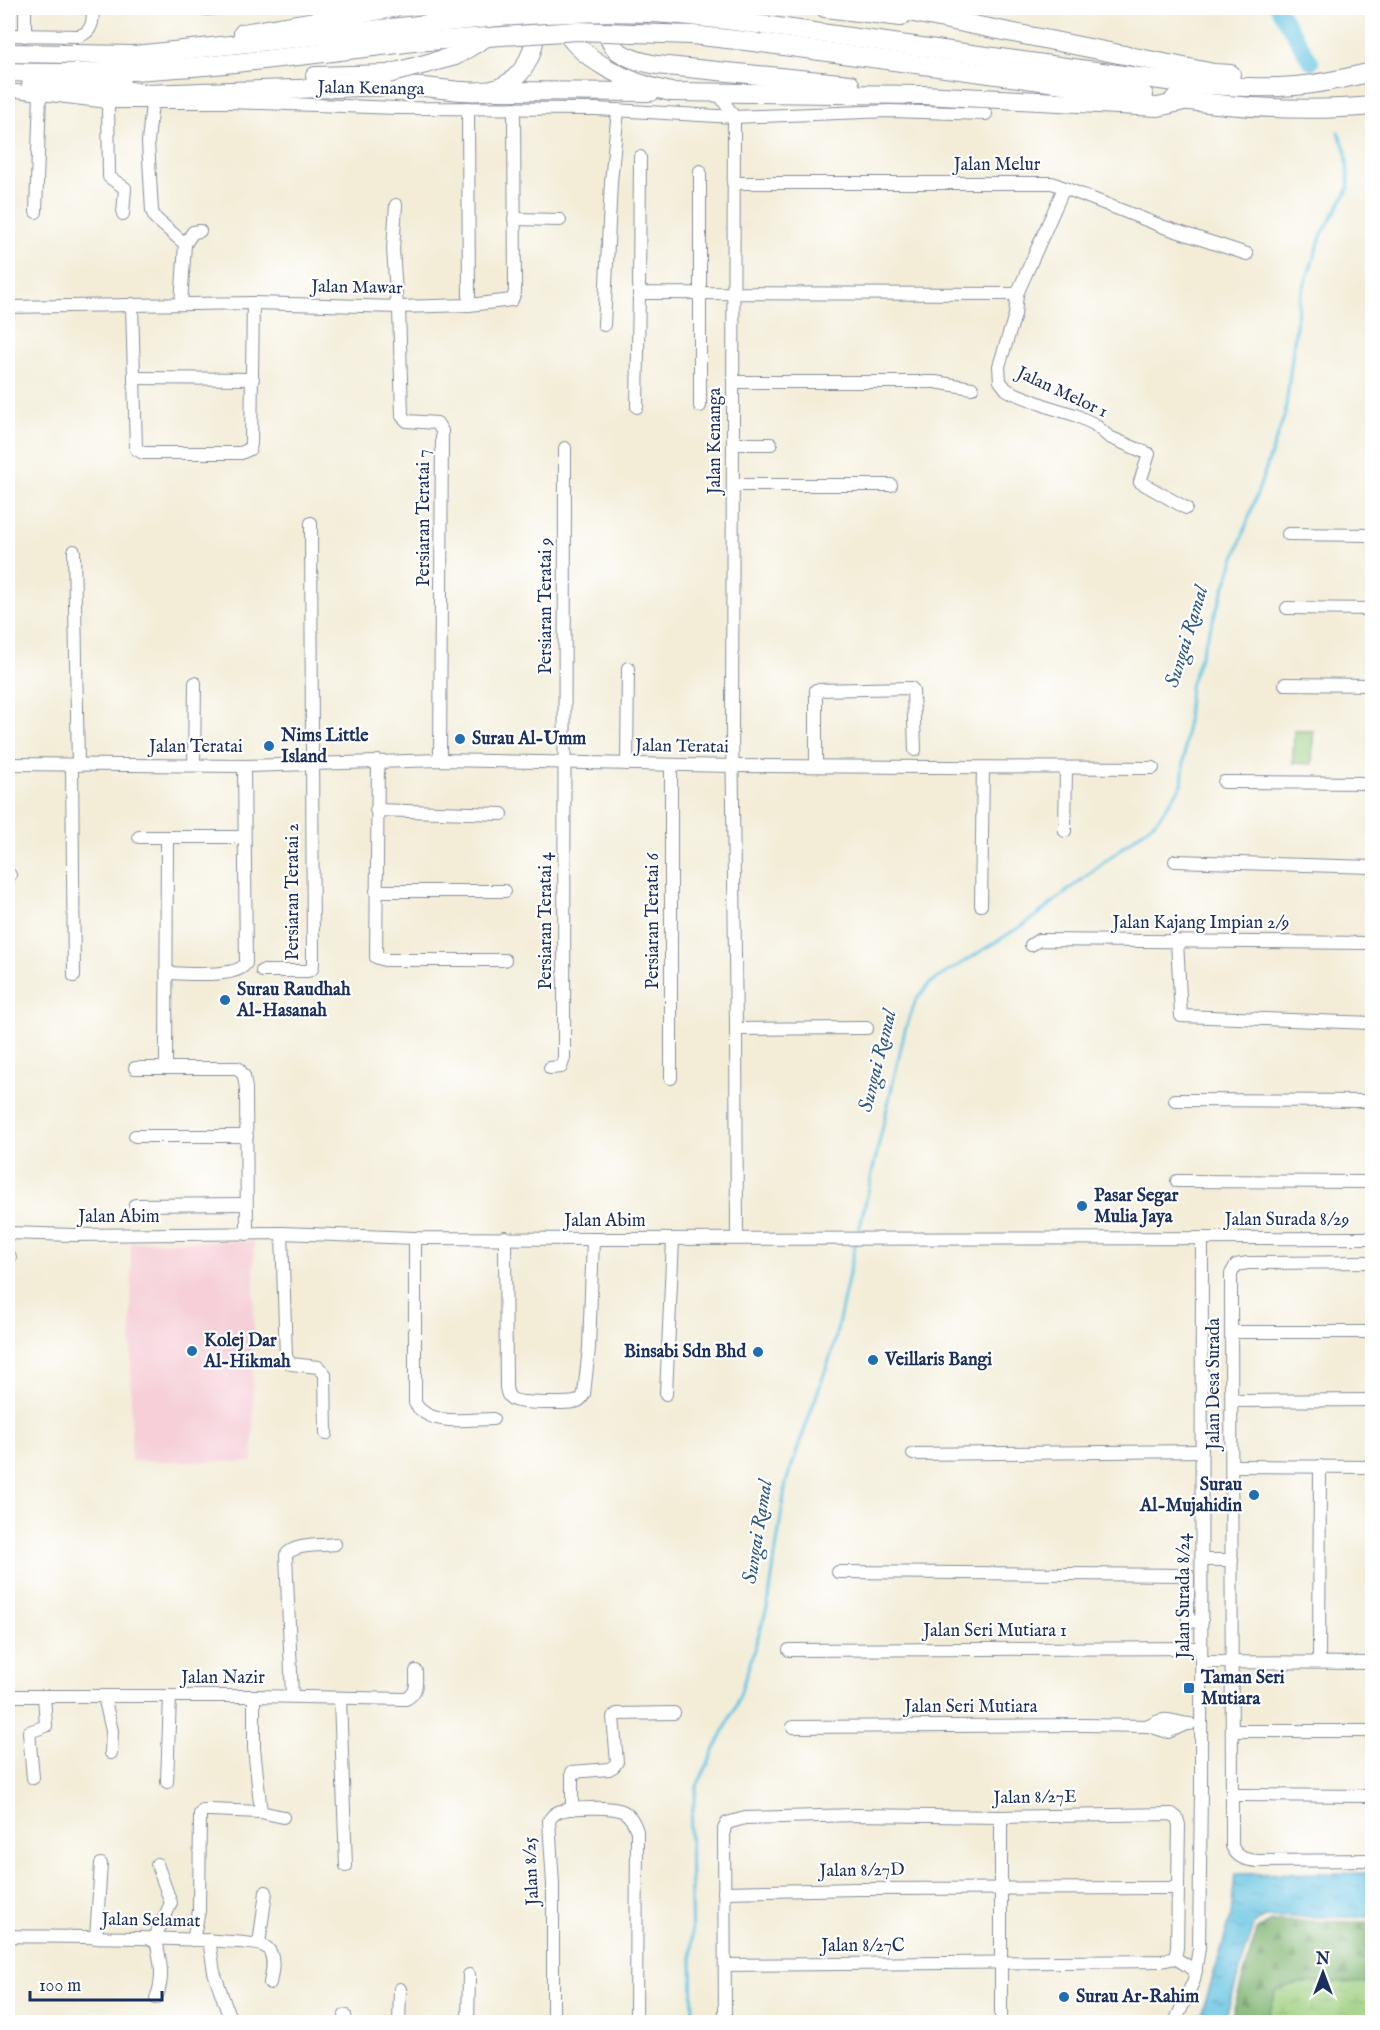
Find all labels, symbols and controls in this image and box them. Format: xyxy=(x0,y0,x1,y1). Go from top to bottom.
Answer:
street label: Jalan Kenanga xyxy=(315,77,425,101)
street label: Jalan Melur xyxy=(952,154,1041,177)
street label: Jalan Mawar xyxy=(309,276,403,300)
street label: Jalan Melor 1 xyxy=(1011,361,1111,424)
street label: Jalan Kenanga xyxy=(704,387,727,496)
street label: Persiaran Teratai 7 xyxy=(413,449,436,587)
street label: Persiaran Teratai 9 xyxy=(535,538,558,674)
water label: Sungai Ramal xyxy=(1160,581,1216,691)
place label: Nims Little Island xyxy=(280,725,369,769)
place label: Surau Al-Umm xyxy=(472,728,586,751)
marker: Surau Al-Umm xyxy=(453,732,467,746)
street label: Jalan Teratai xyxy=(633,735,729,759)
street label: Jalan Teratai xyxy=(147,736,243,759)
marker: Nims Little Island xyxy=(262,739,276,753)
street label: Persiaran Teratai 2 xyxy=(282,823,305,961)
street label: Persiaran Teratai 4 xyxy=(535,852,558,990)
street label: Persiaran Teratai 6 xyxy=(642,852,665,989)
street label: Jalan Kajang Impian 2/9 xyxy=(1111,912,1289,935)
place label: Surau Raudhah Al-Hasanah xyxy=(236,979,351,1023)
marker: Surau Raudhah Al-Hasanah xyxy=(218,993,232,1007)
water label: Sungai Ramal xyxy=(853,1005,904,1115)
place label: Pasar Segar Mulia Jaya xyxy=(1094,1185,1179,1229)
marker: Pasar Segar Mulia Jaya xyxy=(1075,1199,1089,1213)
street label: Jalan Abim xyxy=(76,1206,160,1229)
street label: Jalan Surada 8/29 xyxy=(1223,1209,1349,1232)
street label: Jalan Abim xyxy=(562,1210,646,1233)
street label: Jalan Desa Surada xyxy=(1203,1318,1226,1452)
place label: Kolej Dar Al-Hikmah xyxy=(203,1330,291,1374)
place label: Binsabi Sdn Bhd xyxy=(624,1341,746,1364)
marker: Kolej Dar Al-Hikmah xyxy=(185,1344,199,1358)
marker: Binsabi Sdn Bhd xyxy=(751,1345,765,1359)
place label: Veillaris Bangi xyxy=(884,1349,992,1372)
marker: Veillaris Bangi xyxy=(866,1353,880,1367)
place label: Surau Al-Mujahidin xyxy=(1139,1474,1243,1518)
water label: Sungai Ramal xyxy=(737,1476,780,1586)
marker: Surau Al-Mujahidin xyxy=(1247,1488,1261,1502)
street label: Jalan Surada 8/24 xyxy=(1173,1533,1196,1661)
street label: Jalan Seri Mutiara 1 xyxy=(921,1620,1067,1643)
street label: Jalan Nazir xyxy=(179,1667,265,1690)
place label: Taman Seri Mutiara xyxy=(1200,1667,1285,1711)
marker: Taman Seri Mutiara xyxy=(1182,1681,1196,1695)
street label: Jalan Seri Mutiara xyxy=(903,1696,1038,1719)
street label: Jalan 8/27E xyxy=(991,1786,1077,1810)
street label: Jalan 8/25 xyxy=(519,1836,545,1908)
street label: Jalan 8/27D xyxy=(817,1859,905,1883)
street label: Jalan Selamat xyxy=(99,1909,201,1933)
street label: Jalan 8/27C xyxy=(819,1935,905,1958)
north arrow xyxy=(1293,1943,1353,2003)
text: N xyxy=(1315,1950,1330,1970)
scale bar xyxy=(30,1964,162,2002)
text: 100 m xyxy=(39,1975,81,1998)
place label: Surau Ar-Rahim xyxy=(1076,1986,1199,2009)
marker: Surau Ar-Rahim xyxy=(1057,1990,1071,2004)

